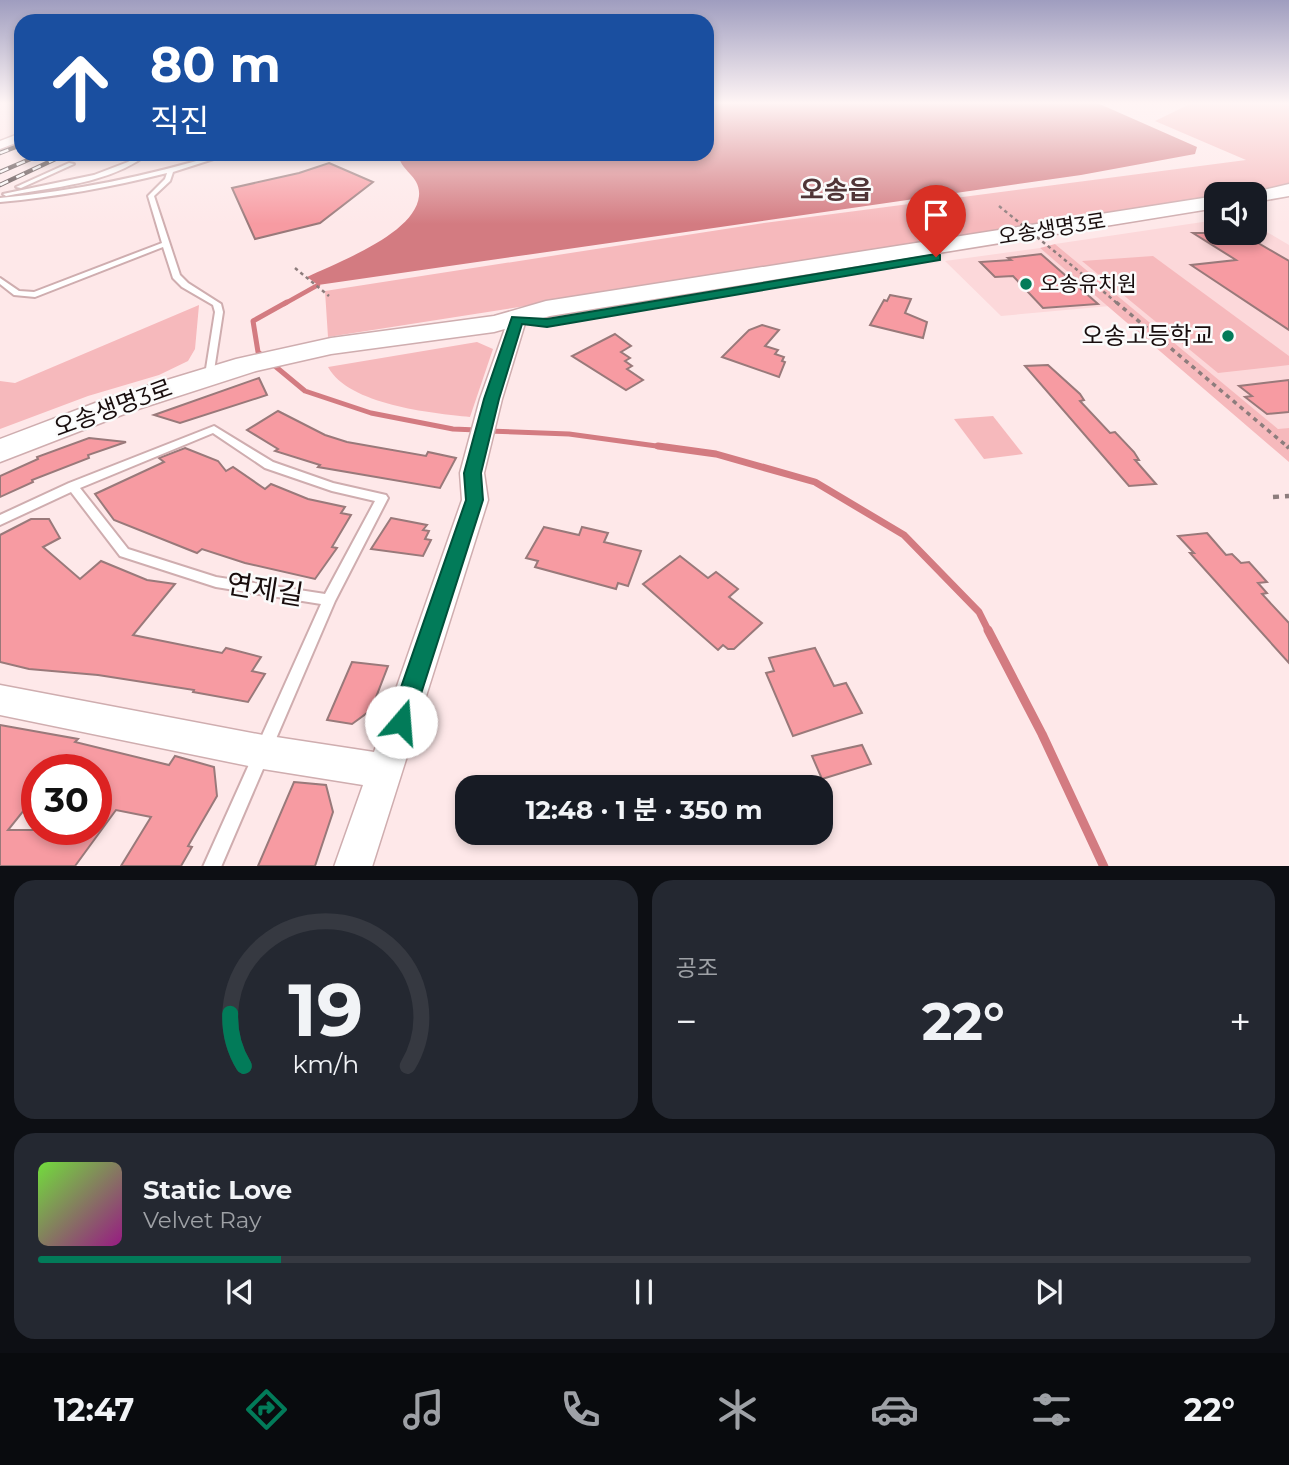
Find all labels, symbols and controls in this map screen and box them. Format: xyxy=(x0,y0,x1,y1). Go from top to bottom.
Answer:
text: 80 m xyxy=(150,35,281,94)
icon: ahead xyxy=(35,42,126,133)
text: 직진 xyxy=(150,101,209,140)
district label: 오송읍 xyxy=(800,174,872,206)
map controls xyxy=(1204,182,1267,245)
button: sound xyxy=(1204,182,1267,245)
pin xyxy=(906,185,966,257)
icon: arrive xyxy=(917,196,955,234)
street label: 오송생명3로 xyxy=(996,208,1107,249)
place label: 오송유치원 xyxy=(1040,271,1137,296)
marker: 오송유치원 xyxy=(1018,276,1034,292)
place label: 오송고등학교 xyxy=(1082,321,1214,350)
marker: 오송고등학교 xyxy=(1220,328,1236,344)
street label: 오송생명3로 xyxy=(50,373,176,442)
street label: 연제길 xyxy=(224,566,306,612)
position arrow xyxy=(364,685,438,759)
speed limit sign: 30 xyxy=(21,754,112,845)
text: 12:48 · 1 분 · 350 m xyxy=(525,794,763,826)
text: 공조 xyxy=(676,954,718,982)
text: 19 xyxy=(288,966,363,1054)
text: 22° xyxy=(922,990,1005,1053)
text: − xyxy=(676,998,697,1045)
text: + xyxy=(1229,998,1251,1045)
text: km/h xyxy=(292,1048,359,1078)
text: Static Love xyxy=(143,1174,292,1206)
text: Velvet Ray xyxy=(143,1206,261,1234)
icon: previous xyxy=(221,1273,259,1311)
icon: pause xyxy=(625,1273,663,1311)
icon: next xyxy=(1030,1273,1068,1311)
icon: directions xyxy=(242,1385,291,1434)
icon: music xyxy=(399,1385,448,1434)
icon: phone xyxy=(556,1385,605,1434)
icon: climate xyxy=(713,1385,762,1434)
icon: car xyxy=(870,1385,919,1434)
icon: filters xyxy=(1027,1385,1076,1434)
text: 12:47 xyxy=(54,1390,134,1429)
text: 22° xyxy=(1184,1390,1235,1429)

